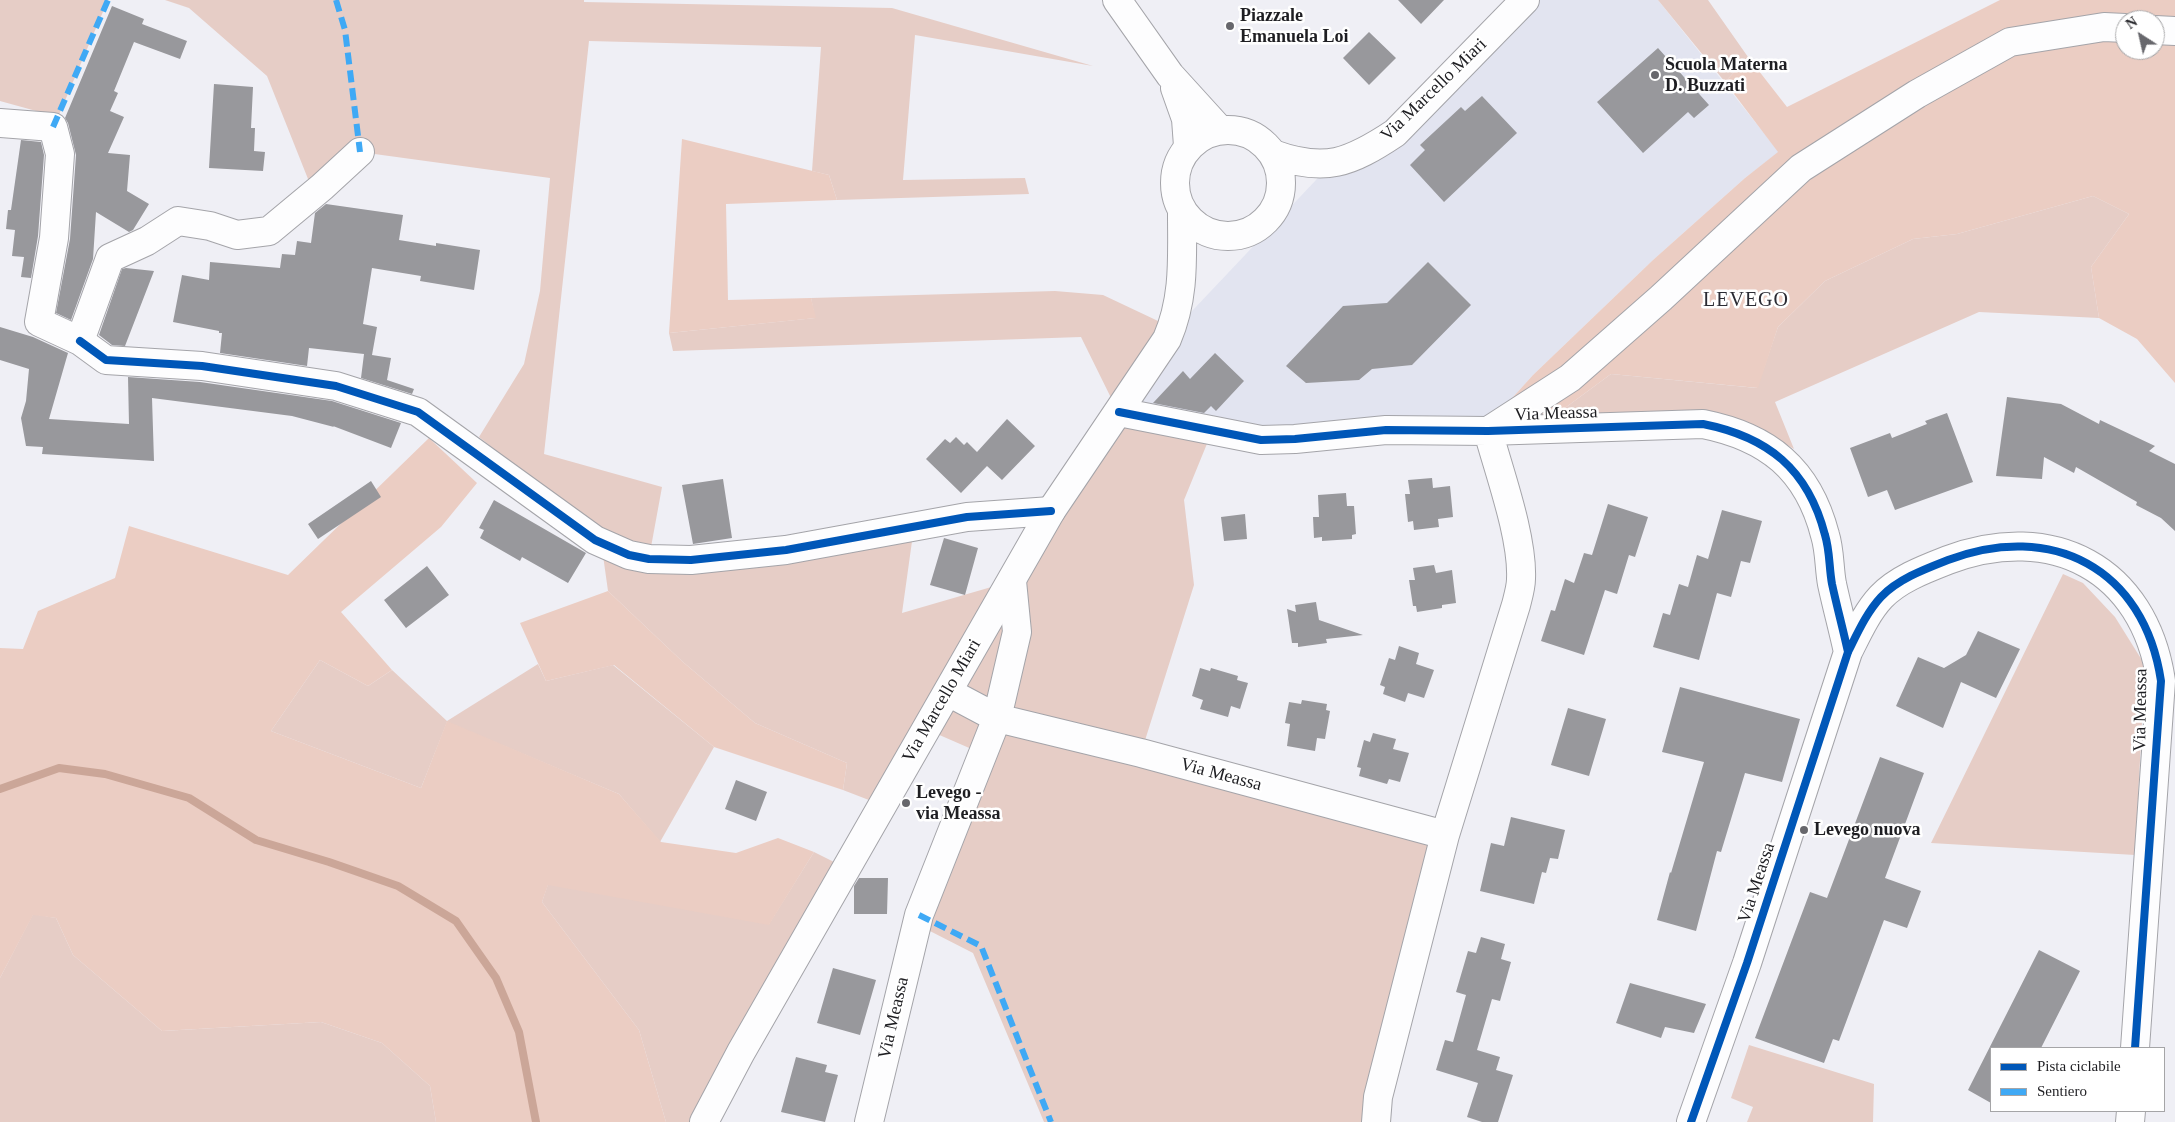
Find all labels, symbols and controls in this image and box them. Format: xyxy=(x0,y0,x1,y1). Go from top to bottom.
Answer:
place label: Piazzale Emanuela Loi xyxy=(1240,5,1349,48)
north arrow xyxy=(2115,10,2165,60)
text: N xyxy=(2123,14,2140,32)
marker: Piazzale Emanuela Loi xyxy=(1224,20,1236,32)
street label: Via Marcello Miari xyxy=(1377,34,1491,146)
place label: Scuola Materna D. Buzzati xyxy=(1665,54,1787,96)
marker: Scuola Materna D. Buzzati xyxy=(1649,69,1661,81)
district label: LEVEGO xyxy=(1702,289,1790,313)
street label: Via Meassa xyxy=(1514,402,1598,426)
street label: Via Marcello Miari xyxy=(898,635,986,767)
street label: Via Meassa xyxy=(2129,668,2153,752)
street label: Via Meassa xyxy=(1178,754,1264,796)
place label: Levego - via Meassa xyxy=(916,782,1000,824)
marker: Levego - via Meassa xyxy=(900,797,912,809)
place label: Levego nuova xyxy=(1814,819,1921,841)
marker: Levego nuova xyxy=(1798,824,1810,836)
street label: Via Meassa xyxy=(1734,840,1780,926)
street label: Via Meassa xyxy=(874,975,914,1061)
legend xyxy=(1990,1047,2165,1112)
text: Pista ciclabile xyxy=(2037,1058,2121,1074)
text: Sentiero xyxy=(2037,1083,2087,1099)

